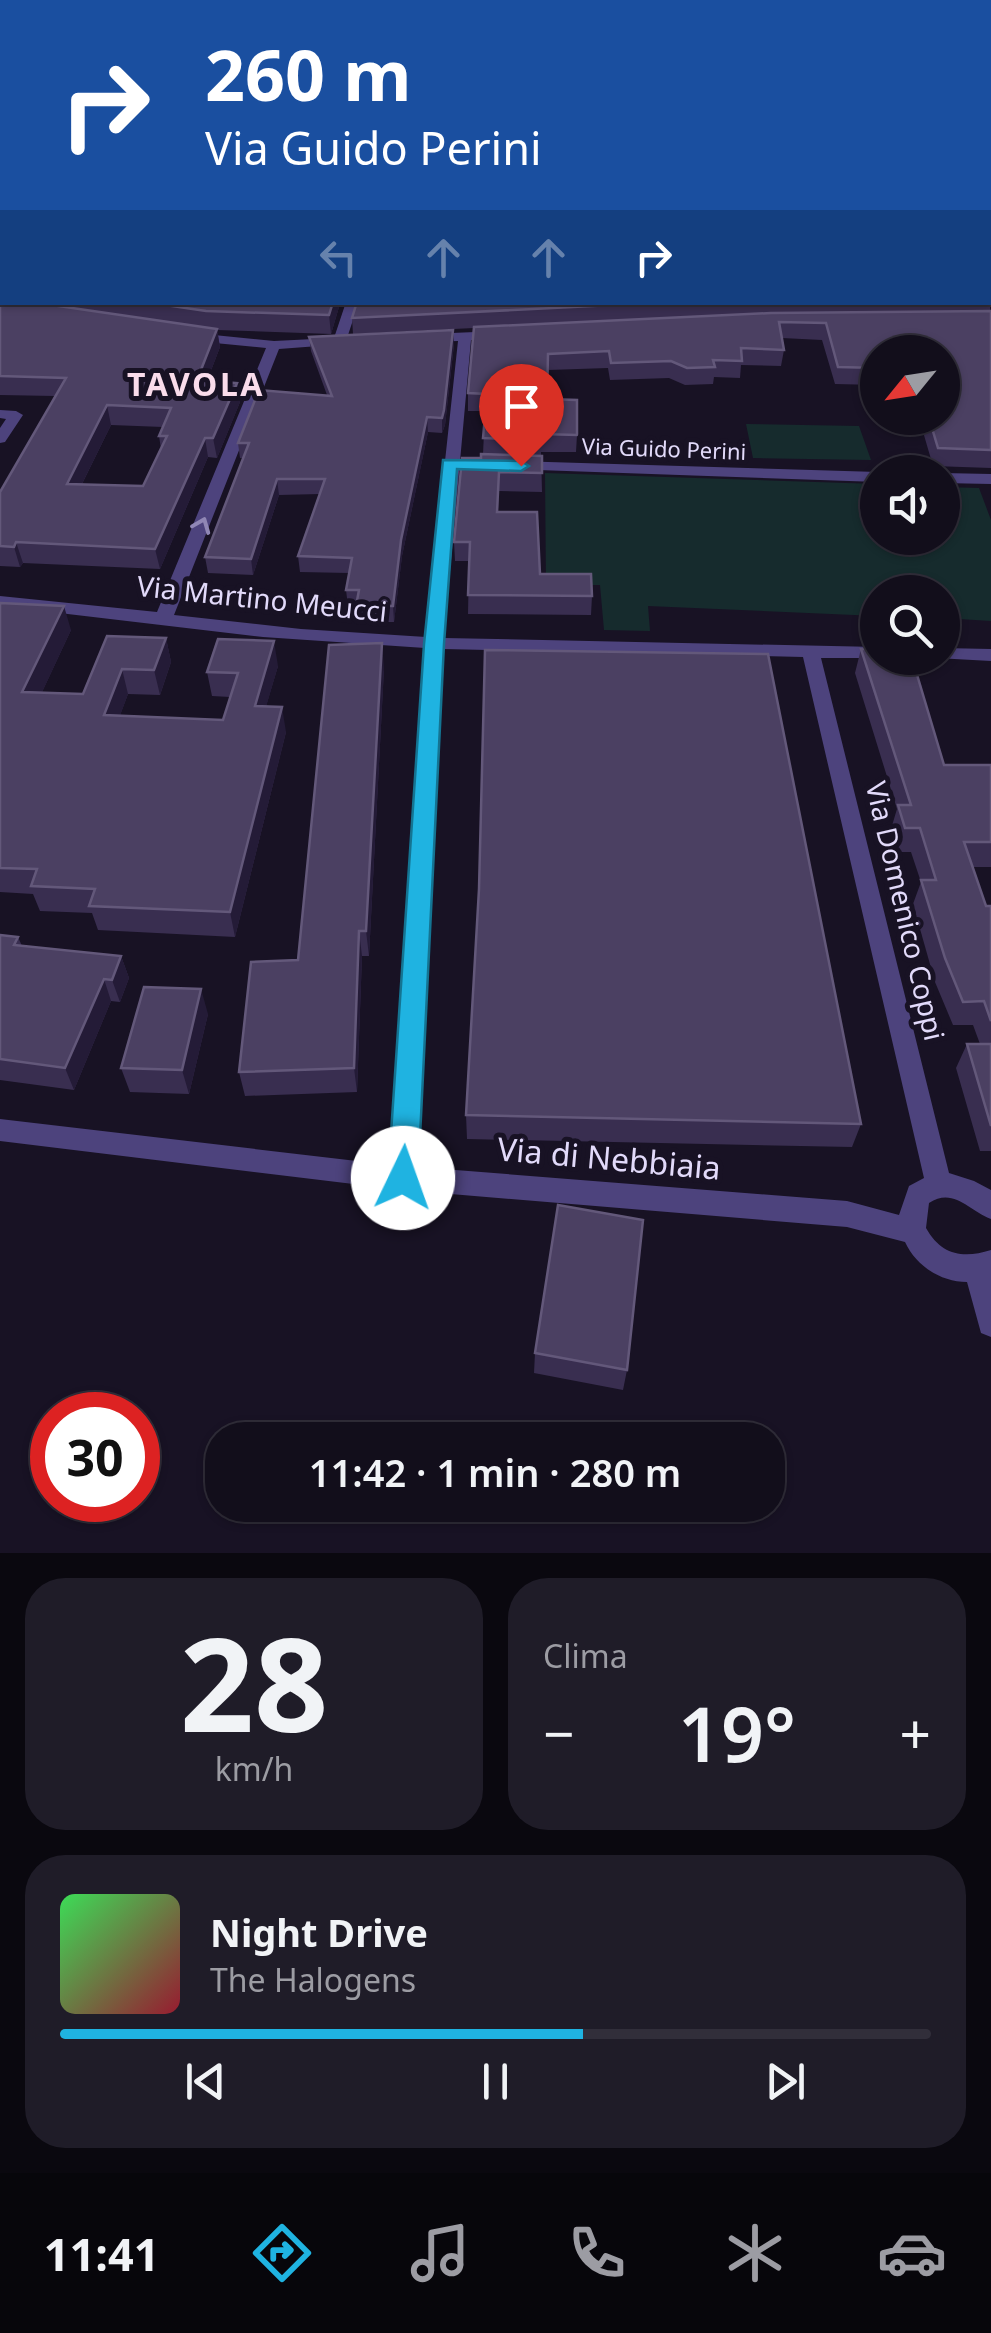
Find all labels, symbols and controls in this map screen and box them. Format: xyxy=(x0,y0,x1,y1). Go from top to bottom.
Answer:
text: 260 m xyxy=(205,26,412,122)
icon: right xyxy=(40,40,170,170)
text: Via Guido Perini xyxy=(205,117,542,178)
icon: left xyxy=(311,230,366,285)
icon: ahead xyxy=(416,230,471,285)
icon: ahead xyxy=(521,230,576,285)
icon: right xyxy=(626,230,681,285)
north arrow xyxy=(860,335,960,435)
map controls xyxy=(860,335,960,675)
district label: TAVOLA xyxy=(127,362,265,405)
pin xyxy=(479,364,564,467)
icon: arrive xyxy=(494,379,549,434)
street label: Via Guido Perini xyxy=(581,430,747,466)
button: sound xyxy=(860,455,960,555)
one-way arrow xyxy=(191,517,211,535)
street label: Via Martino Meucci xyxy=(135,566,389,630)
button: search xyxy=(860,575,960,675)
street label: Via Domenico Coppi xyxy=(858,777,954,1044)
position arrow xyxy=(351,1126,455,1230)
street label: Via di Nebbiaia xyxy=(496,1126,723,1189)
speed limit sign: 30 xyxy=(30,1392,160,1522)
text: 11:42 · 1 min · 280 m xyxy=(309,1446,681,1498)
text: 28 xyxy=(180,1593,328,1770)
text: Clima xyxy=(543,1634,628,1677)
text: 19° xyxy=(678,1682,796,1784)
text: − xyxy=(543,1695,574,1770)
text: + xyxy=(900,1695,931,1770)
text: km/h xyxy=(215,1747,293,1790)
text: Night Drive xyxy=(210,1906,428,1958)
text: The Halogens xyxy=(210,1958,416,2001)
icon: previous xyxy=(178,2054,233,2109)
icon: pause xyxy=(468,2054,523,2109)
icon: next xyxy=(758,2054,813,2109)
icon: directions xyxy=(247,2218,317,2288)
icon: music xyxy=(405,2218,475,2288)
icon: phone xyxy=(562,2218,632,2288)
icon: climate xyxy=(720,2218,790,2288)
icon: car xyxy=(877,2218,947,2288)
text: 11:41 xyxy=(44,2223,159,2284)

